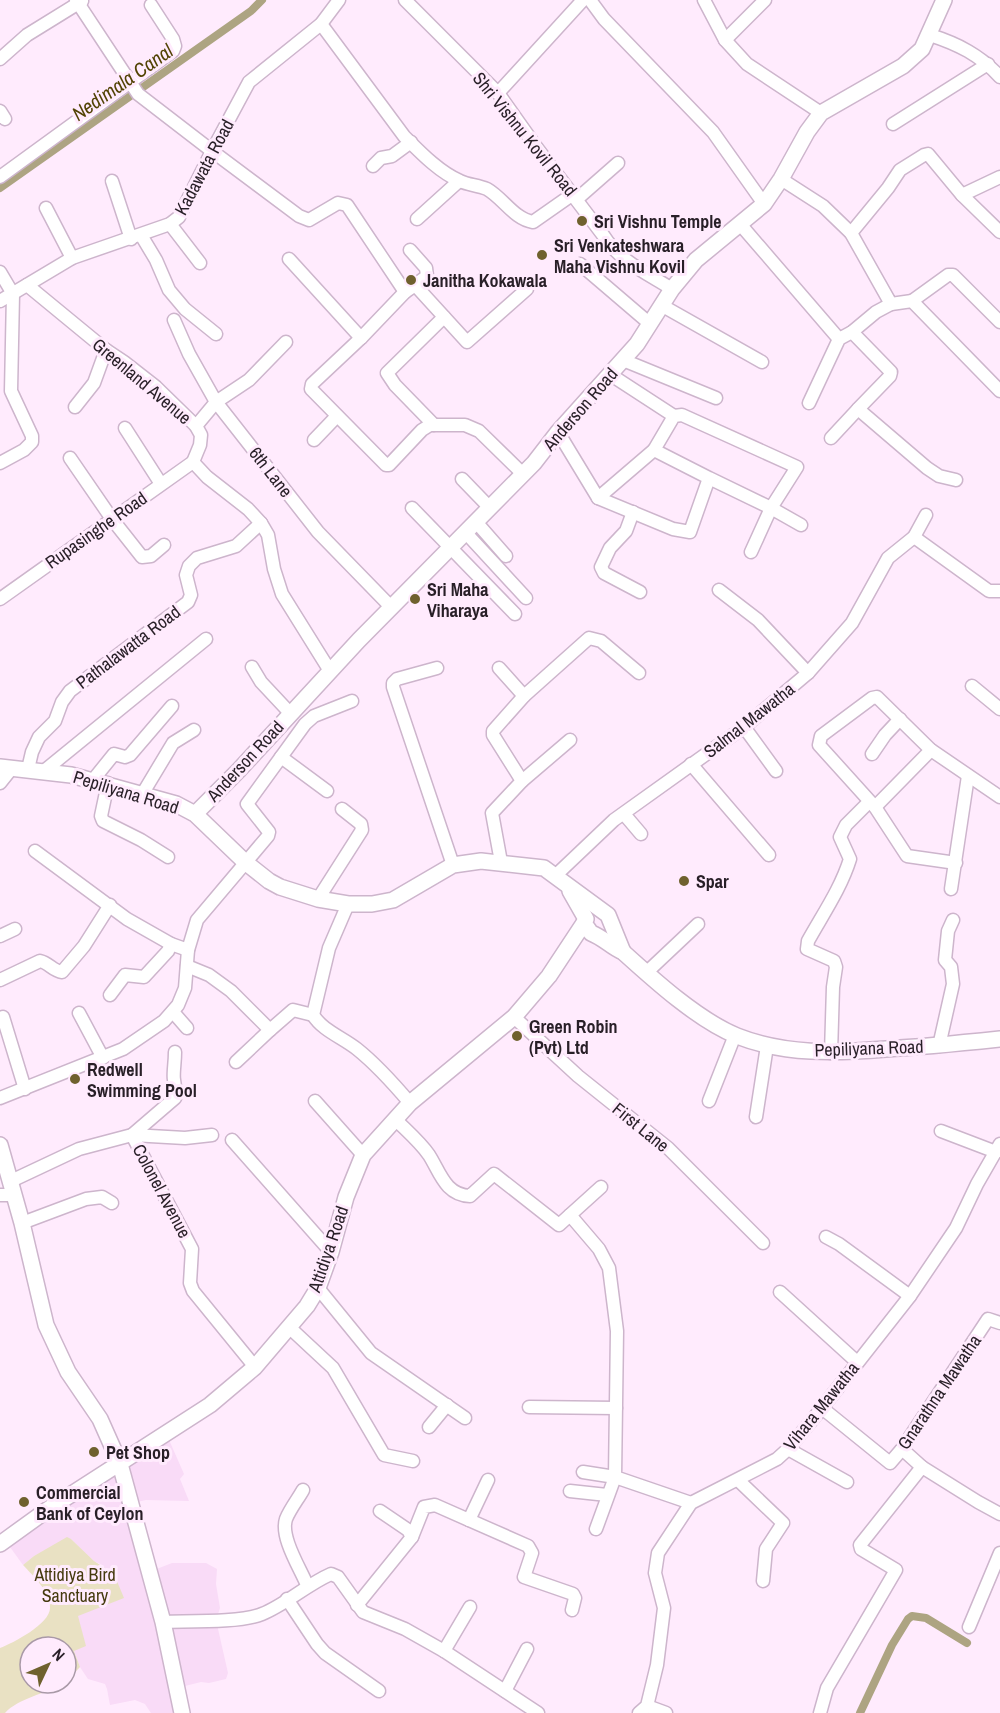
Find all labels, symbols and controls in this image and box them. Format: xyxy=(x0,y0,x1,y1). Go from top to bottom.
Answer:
water label: Nedimala Canal xyxy=(66,37,178,127)
street label: Shri Vishnu Kovil Road xyxy=(467,67,583,201)
street label: Kadawata Road xyxy=(168,115,240,219)
place label: Sri Vishnu Temple xyxy=(594,209,721,234)
marker: Sri Vishnu Temple xyxy=(575,214,589,228)
place label: Sri Venkateshwara Maha Vishnu Kovil xyxy=(554,233,685,279)
marker: Sri Venkateshwara Maha Vishnu Kovil xyxy=(535,248,549,262)
place label: Janitha Kokawala xyxy=(423,268,548,293)
marker: Janitha Kokawala xyxy=(404,273,418,287)
street label: Greenland Avenue xyxy=(87,332,197,430)
street label: Anderson Road xyxy=(536,362,623,457)
street label: 6th Lane xyxy=(243,442,299,502)
street label: Rupasinghe Road xyxy=(40,486,152,574)
place label: Sri Maha Viharaya xyxy=(427,577,489,623)
marker: Sri Maha Viharaya xyxy=(408,592,422,606)
street label: Pathalawatta Road xyxy=(71,599,185,695)
street label: Salmal Mawatha xyxy=(698,677,800,763)
street label: Anderson Road xyxy=(200,715,289,808)
street label: Pepiliyana Road xyxy=(70,764,182,820)
place label: Spar xyxy=(696,869,729,894)
marker: Spar xyxy=(677,874,691,888)
place label: Green Robin (Pvt) Ltd xyxy=(529,1014,618,1060)
marker: Green Robin (Pvt) Ltd xyxy=(510,1029,524,1043)
street label: Pepiliyana Road xyxy=(814,1034,924,1062)
place label: Redwell Swimming Pool xyxy=(87,1057,197,1103)
marker: Redwell Swimming Pool xyxy=(68,1072,82,1086)
street label: First Lane xyxy=(607,1096,675,1158)
street label: Colonel Avenue xyxy=(127,1140,197,1242)
street label: Attidiya Road xyxy=(301,1203,354,1296)
street label: Gnarathna Mawatha xyxy=(891,1330,987,1454)
street label: Vihara Mawatha xyxy=(778,1356,864,1456)
place label: Pet Shop xyxy=(106,1440,170,1465)
marker: Pet Shop xyxy=(87,1445,101,1459)
place label: Commercial Bank of Ceylon xyxy=(36,1480,143,1526)
marker: Commercial Bank of Ceylon xyxy=(17,1495,31,1509)
park label: Attidiya Bird Sanctuary xyxy=(33,1562,116,1608)
north arrow xyxy=(18,1635,78,1695)
text: N xyxy=(48,1644,70,1666)

